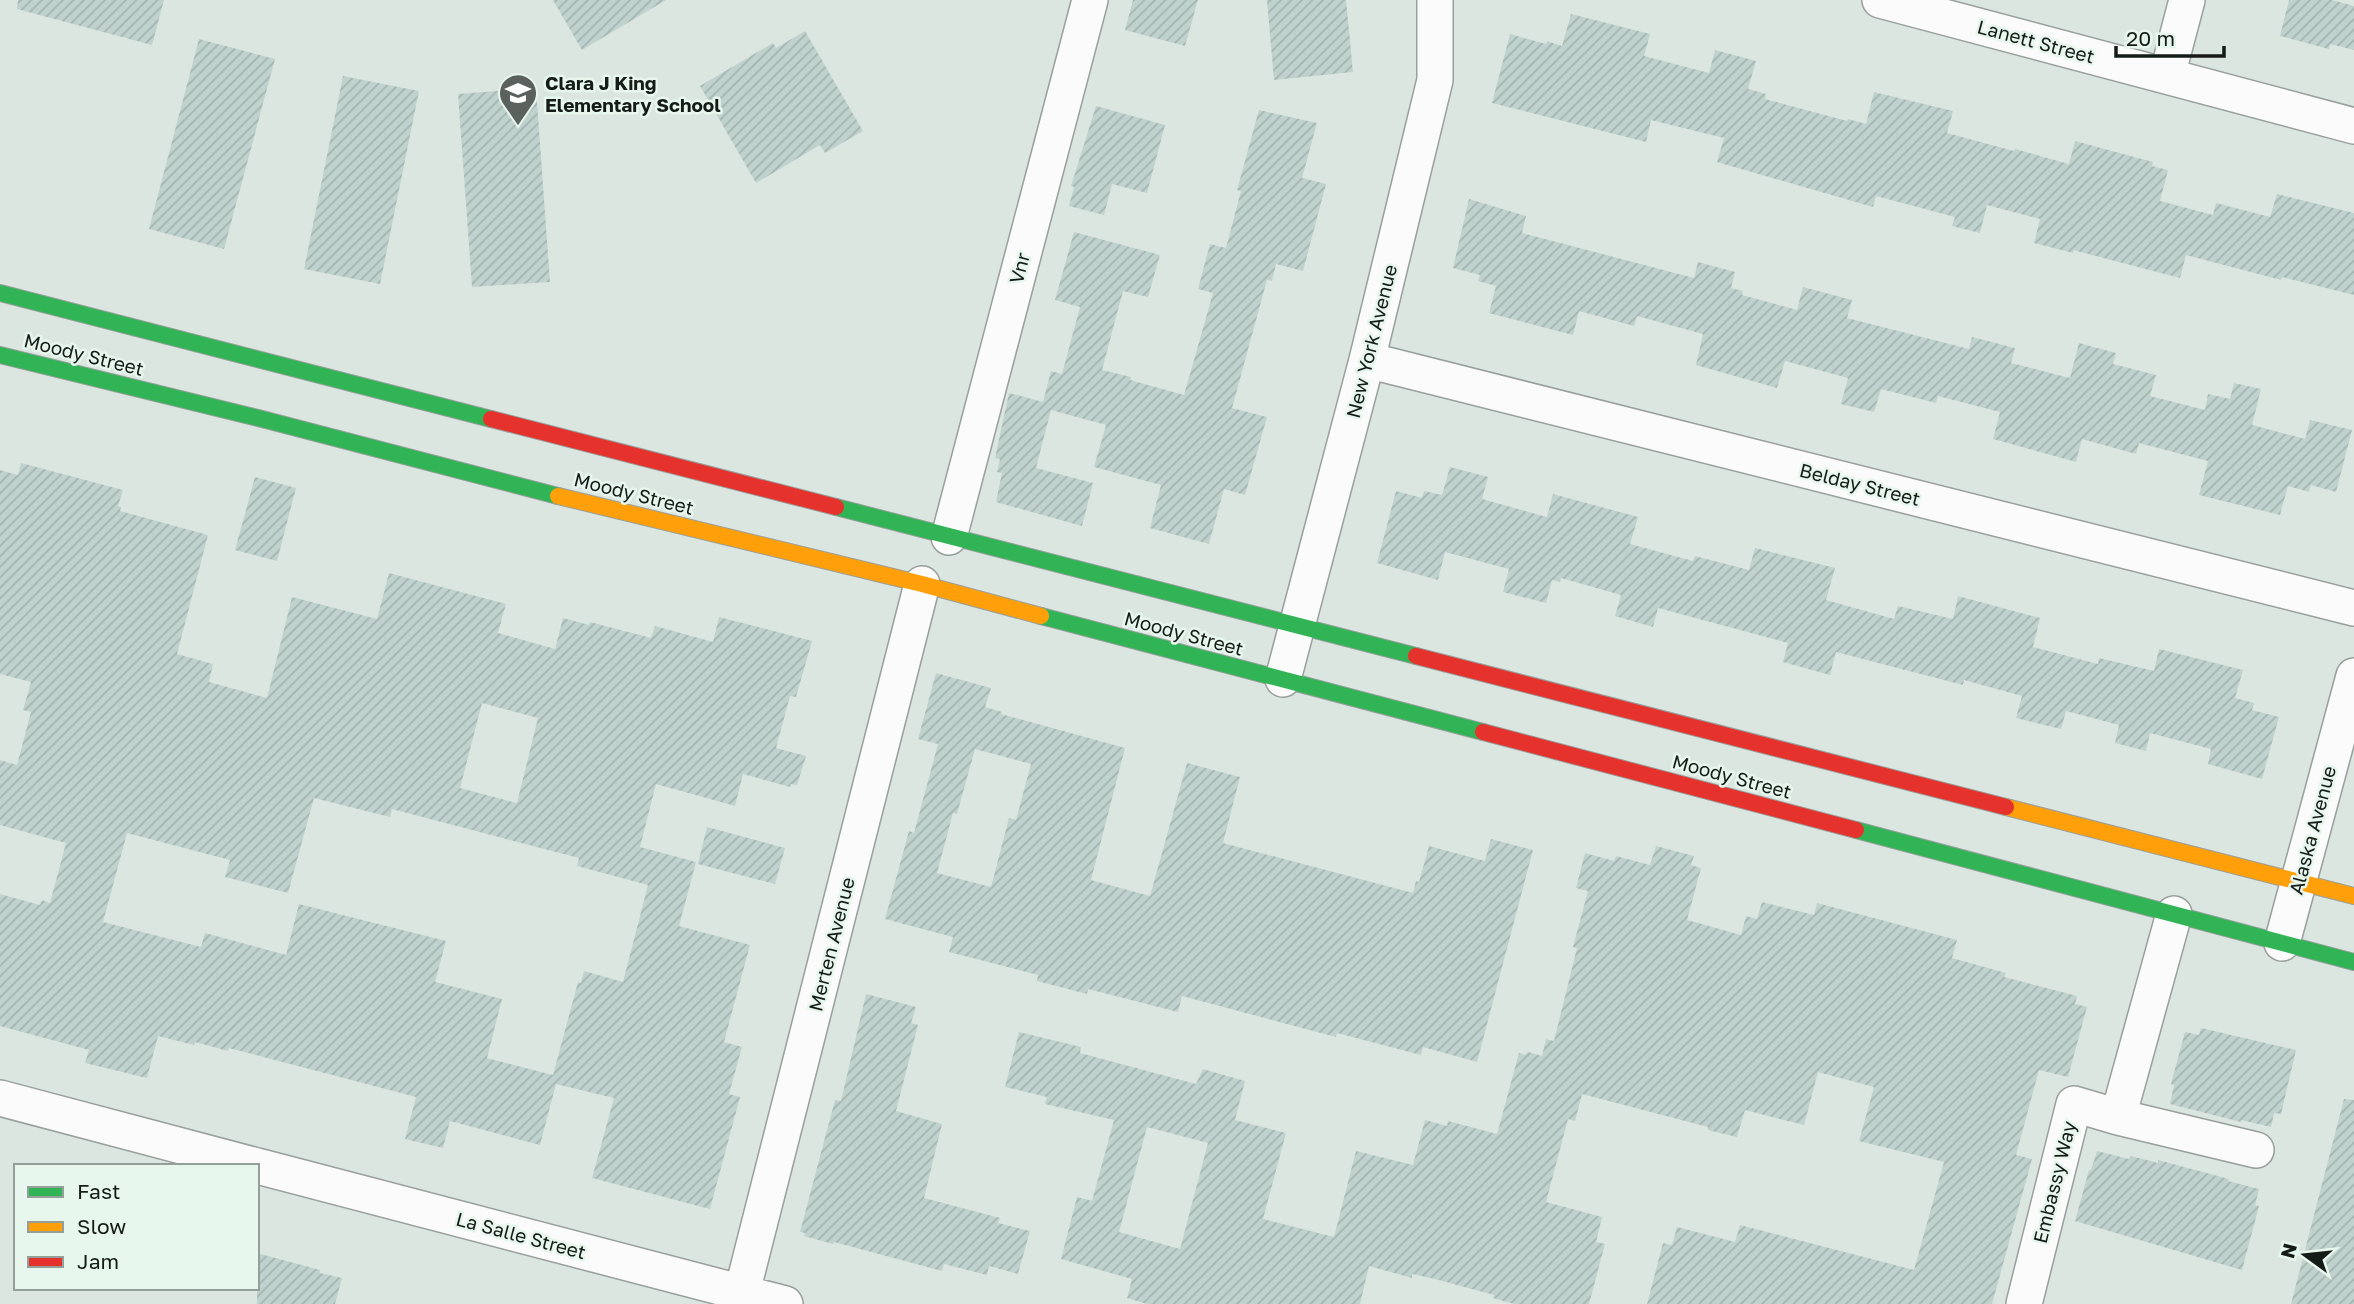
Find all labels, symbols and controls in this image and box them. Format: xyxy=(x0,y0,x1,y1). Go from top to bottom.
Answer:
street label: Lanett Street xyxy=(1975,14,2097,68)
scale bar xyxy=(2116,14,2224,58)
text: 20 m xyxy=(2126,25,2175,51)
place label: Clara J King Elementary School xyxy=(545,71,721,116)
school or university icon: Clara J King Elementary School xyxy=(497,72,539,127)
street label: Vnr xyxy=(1004,249,1034,286)
street label: New York Avenue xyxy=(1341,262,1401,420)
street label: Moody Street xyxy=(22,328,146,380)
street label: Belday Street xyxy=(1797,458,1923,510)
street label: Moody Street xyxy=(572,467,696,519)
street label: Moody Street xyxy=(1122,606,1246,660)
street label: Moody Street xyxy=(1670,749,1794,803)
street label: Alaska Avenue xyxy=(2284,763,2340,897)
street label: Merten Avenue xyxy=(803,875,859,1013)
street label: Embassy Way xyxy=(2028,1118,2080,1245)
legend xyxy=(14,1164,259,1290)
text: Fast xyxy=(77,1178,120,1204)
street label: La Salle Street xyxy=(454,1207,588,1263)
text: Slow xyxy=(77,1213,126,1239)
north arrow xyxy=(2270,1220,2340,1290)
text: N xyxy=(2275,1241,2301,1260)
text: Jam xyxy=(77,1248,119,1274)

